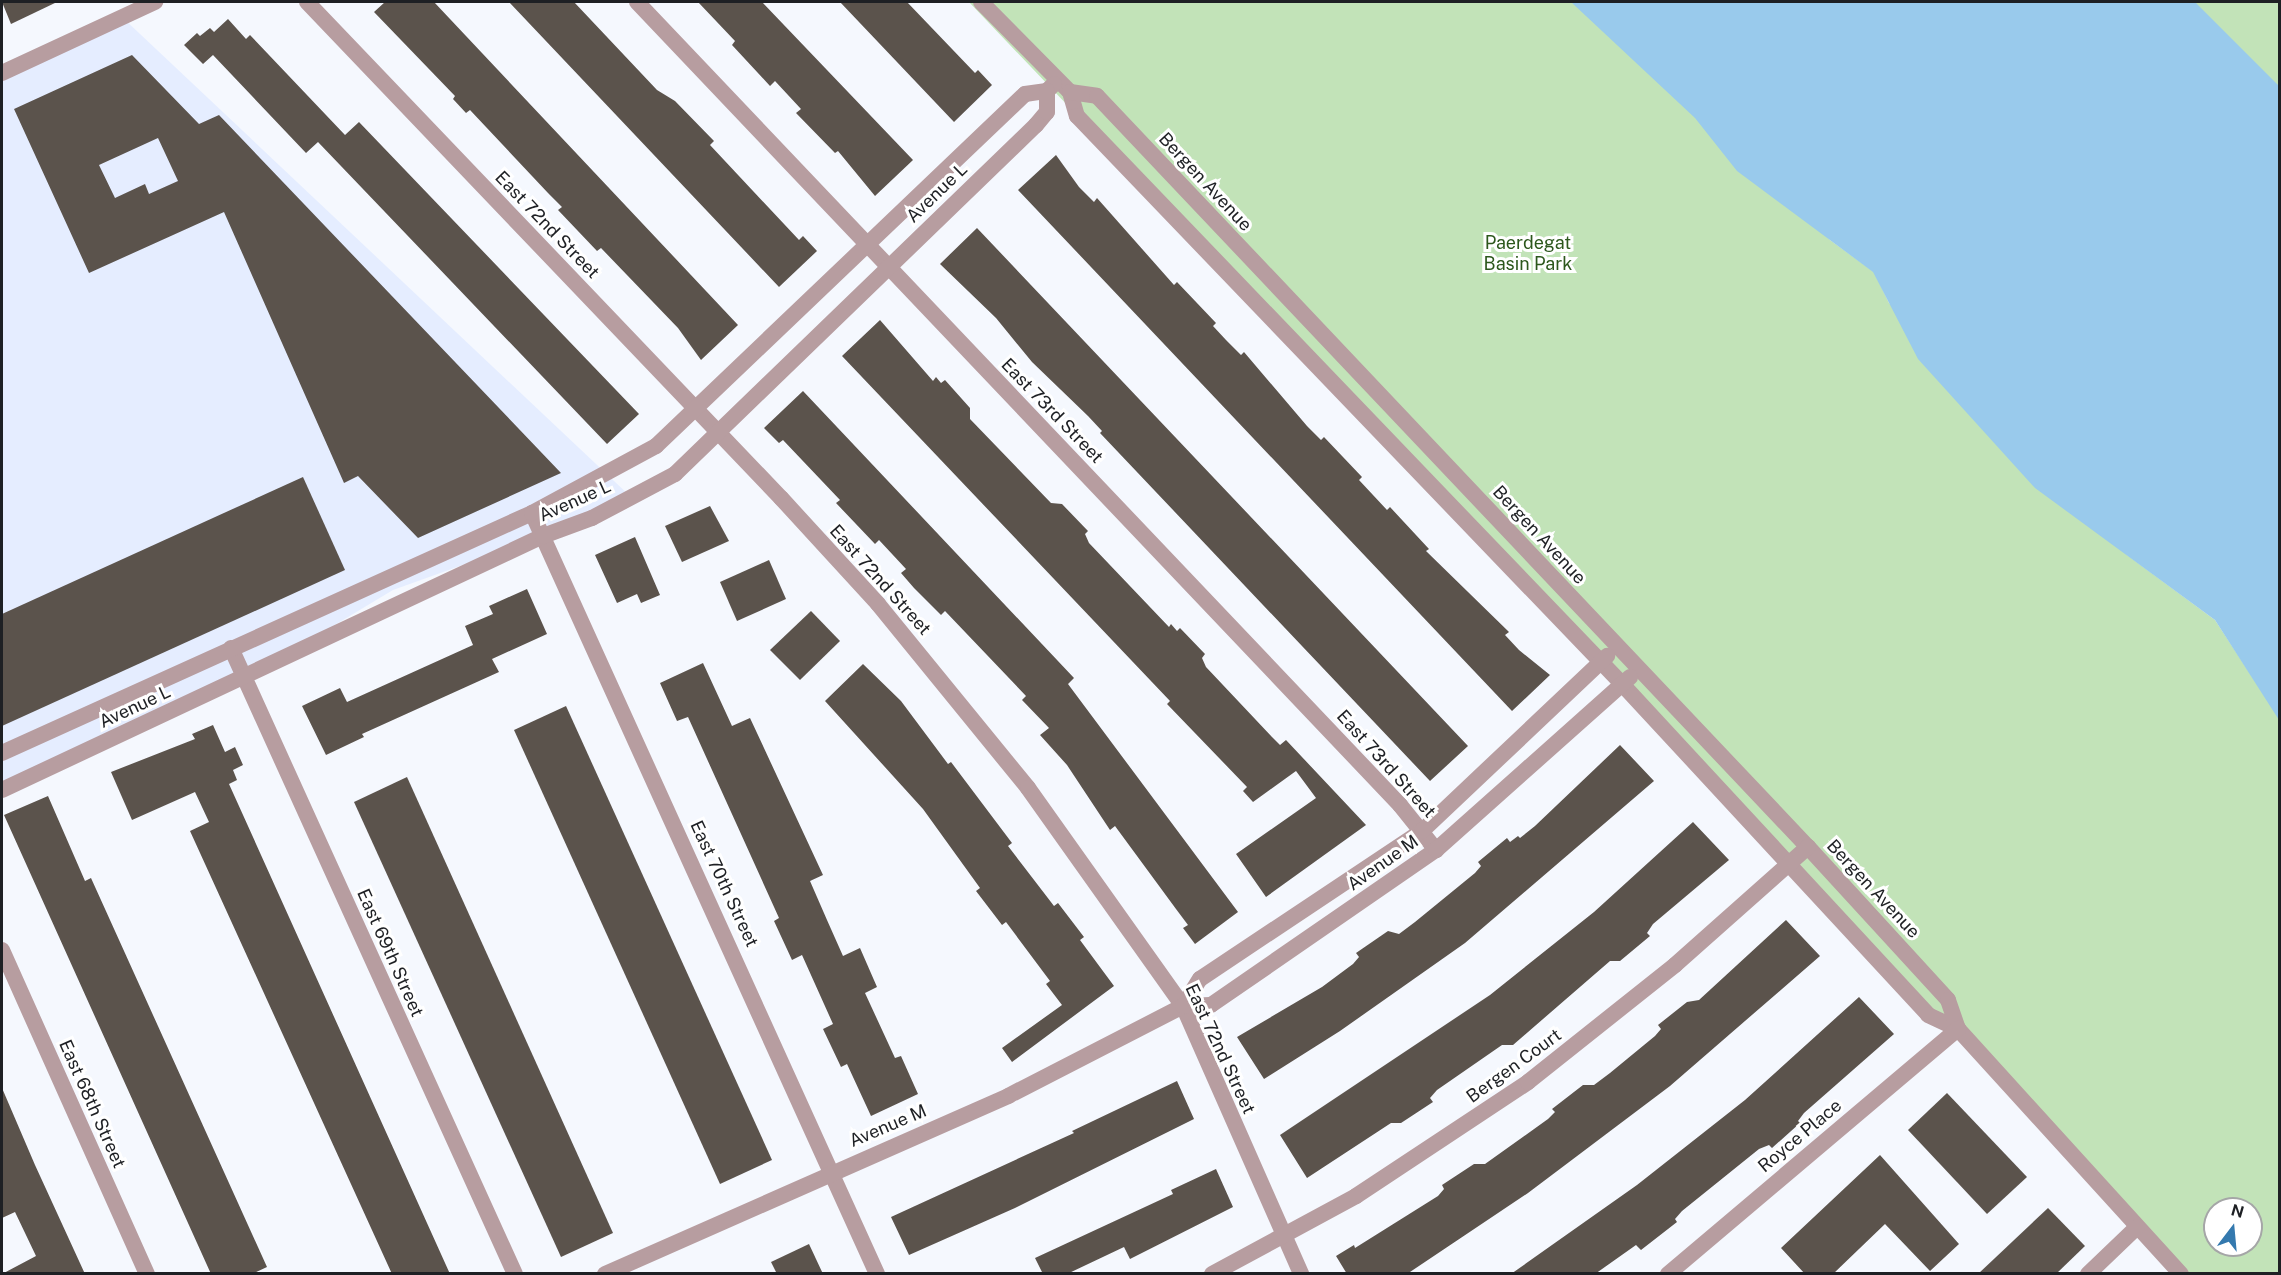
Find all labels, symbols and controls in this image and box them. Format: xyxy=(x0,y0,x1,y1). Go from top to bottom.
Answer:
street label: Bergen Avenue xyxy=(1154,128,1256,236)
street label: Avenue L xyxy=(902,159,972,227)
street label: East 72nd Street xyxy=(490,167,604,283)
park label: Paerdegat Basin Park xyxy=(1484,233,1572,276)
street label: East 73rd Street xyxy=(996,354,1108,468)
street label: Avenue L xyxy=(536,476,614,526)
street label: Bergen Avenue xyxy=(1488,481,1590,589)
street label: East 72nd Street xyxy=(825,520,935,640)
street label: Avenue L xyxy=(96,681,174,733)
street label: East 73rd Street xyxy=(1332,706,1440,822)
street label: East 70th Street xyxy=(685,817,763,951)
street label: Avenue M xyxy=(1343,831,1423,895)
street label: Bergen Avenue xyxy=(1822,835,1924,943)
street label: East 69th Street xyxy=(352,886,428,1020)
street label: East 72nd Street xyxy=(1180,981,1260,1117)
street label: Bergen Court xyxy=(1462,1024,1566,1108)
street label: East 68th Street xyxy=(54,1036,130,1172)
street label: Royce Place xyxy=(1754,1095,1846,1177)
street label: Avenue M xyxy=(846,1100,930,1152)
north arrow xyxy=(2203,1197,2263,1257)
text: N xyxy=(2229,1200,2246,1222)

